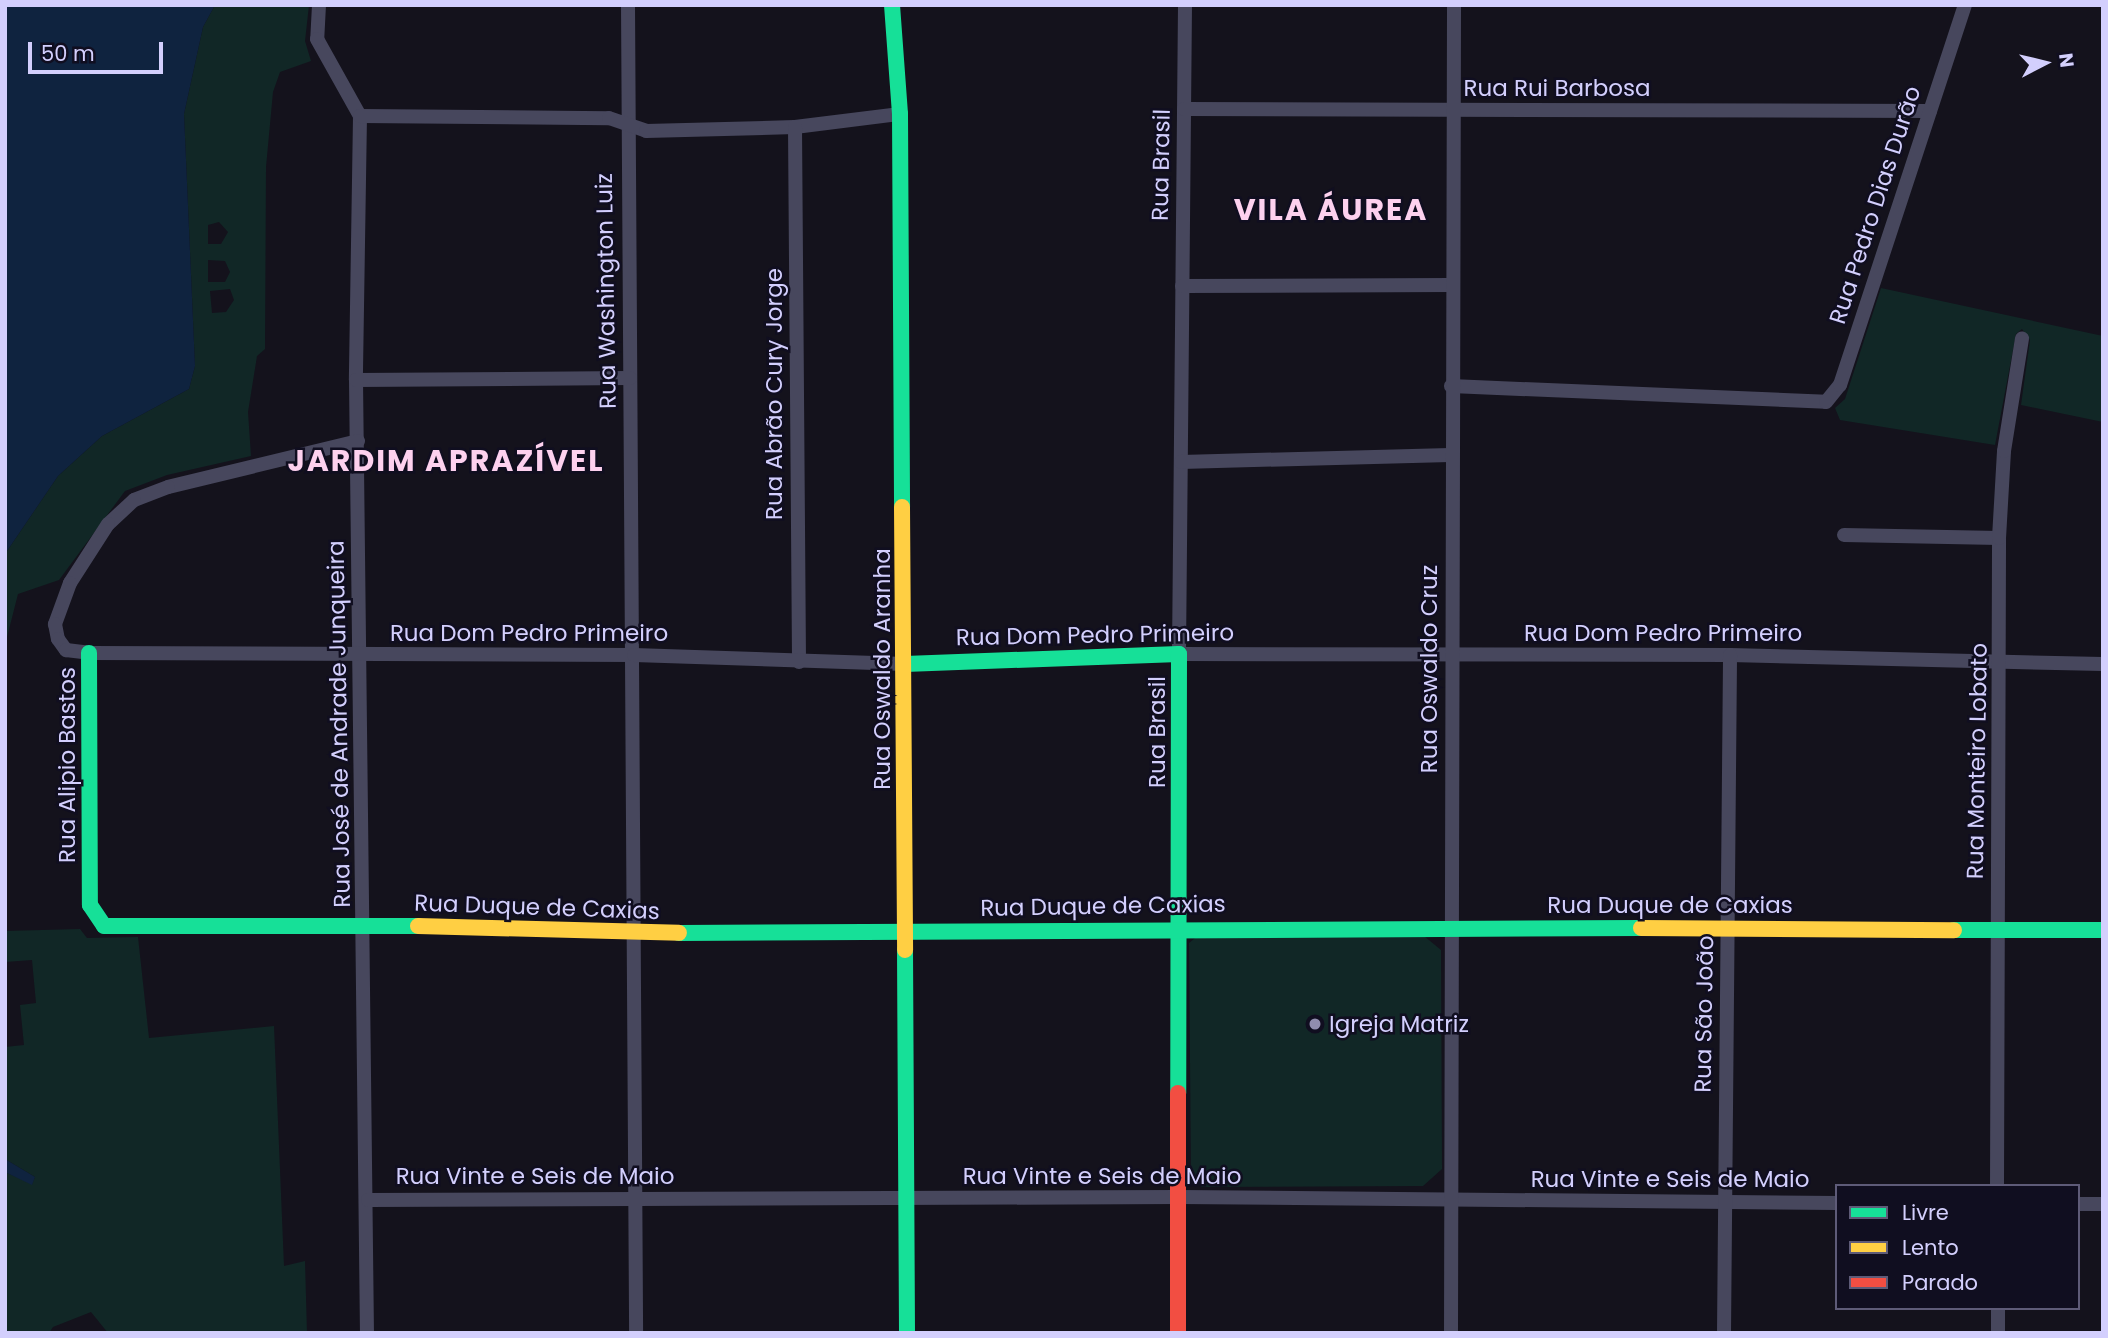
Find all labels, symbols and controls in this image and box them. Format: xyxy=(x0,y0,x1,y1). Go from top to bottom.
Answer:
scale bar xyxy=(32,28,166,72)
north arrow xyxy=(2010,28,2080,98)
text: 50 m xyxy=(41,39,95,68)
text: N xyxy=(2052,52,2081,69)
street label: Rua Rui Barbosa xyxy=(1464,74,1650,102)
street label: Rua Pedro Dias Durão xyxy=(1823,83,1927,327)
street label: Rua Brasil xyxy=(1146,109,1176,221)
street label: Rua Washington Luiz xyxy=(590,173,622,409)
district label: VILA ÁUREA xyxy=(1235,192,1427,228)
street label: Rua Abrão Cury Jorge xyxy=(760,268,788,520)
district label: JARDIM APRAZÍVEL xyxy=(289,443,603,479)
street label: Rua José de Andrade Junqueira xyxy=(322,540,356,908)
street label: Rua Oswaldo Aranha xyxy=(868,548,896,790)
street label: Rua Oswaldo Cruz xyxy=(1415,565,1443,773)
street label: Rua Dom Pedro Primeiro xyxy=(390,619,668,647)
street label: Rua Dom Pedro Primeiro xyxy=(956,619,1234,651)
street label: Rua Dom Pedro Primeiro xyxy=(1524,619,1802,647)
street label: Rua Monteiro Lobato xyxy=(1961,643,1993,879)
street label: Rua Alipio Bastos xyxy=(53,667,81,863)
street label: Rua Brasil xyxy=(1143,676,1171,788)
street label: Rua Duque de Caxias xyxy=(414,889,660,925)
street label: Rua Duque de Caxias xyxy=(980,890,1226,922)
street label: Rua Duque de Caxias xyxy=(1547,891,1793,919)
street label: Rua São João xyxy=(1689,935,1719,1093)
place label: Igreja Matriz xyxy=(1329,1010,1469,1038)
marker: Igreja Matriz xyxy=(1307,1016,1323,1032)
street label: Rua Vinte e Seis de Maio xyxy=(396,1162,674,1190)
street label: Rua Vinte e Seis de Maio xyxy=(963,1162,1241,1190)
street label: Rua Vinte e Seis de Maio xyxy=(1531,1165,1809,1193)
legend xyxy=(1835,1184,2080,1310)
text: Livre xyxy=(1902,1198,1949,1227)
text: Lento xyxy=(1902,1233,1959,1262)
text: Parado xyxy=(1902,1268,1978,1297)

